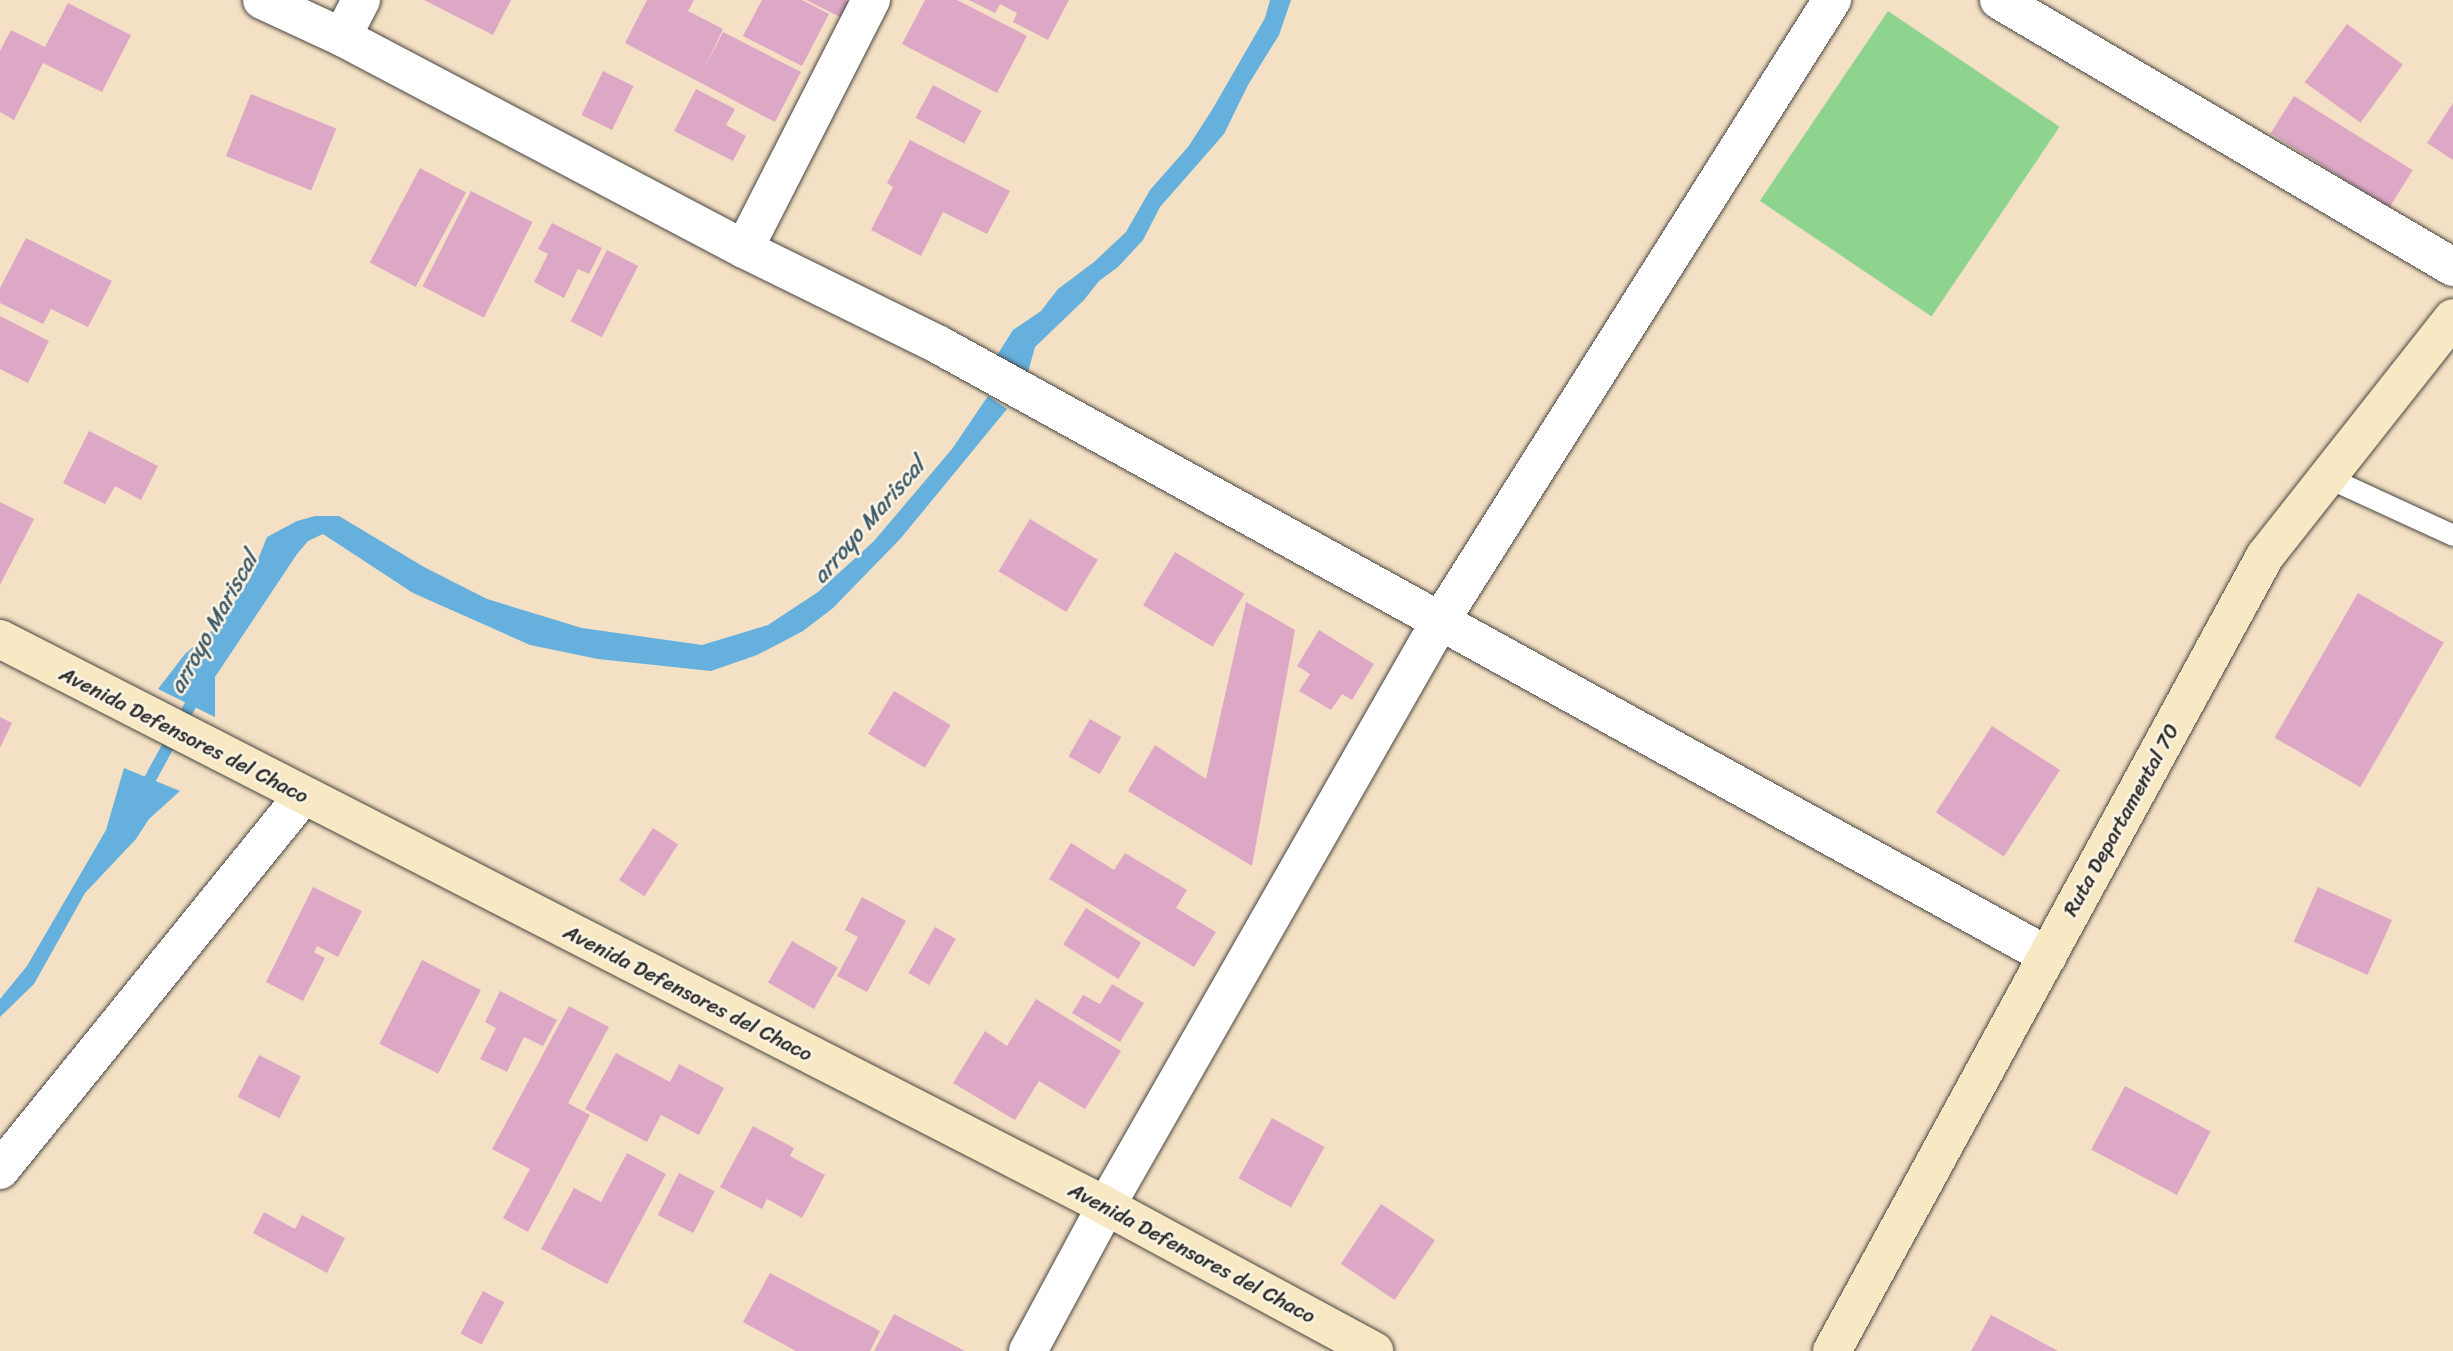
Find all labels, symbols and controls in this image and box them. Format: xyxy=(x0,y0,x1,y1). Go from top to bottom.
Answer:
water label: arroyo Mariscal xyxy=(807,453,931,589)
water label: arroyo Mariscal xyxy=(164,547,264,699)
street label: Avenida Defensores del Chaco xyxy=(55,661,313,809)
street label: Ruta Departamental 70 xyxy=(2058,720,2184,920)
street label: Avenida Defensores del Chaco xyxy=(559,919,817,1067)
street label: Avenida Defensores del Chaco xyxy=(1064,1177,1320,1329)

